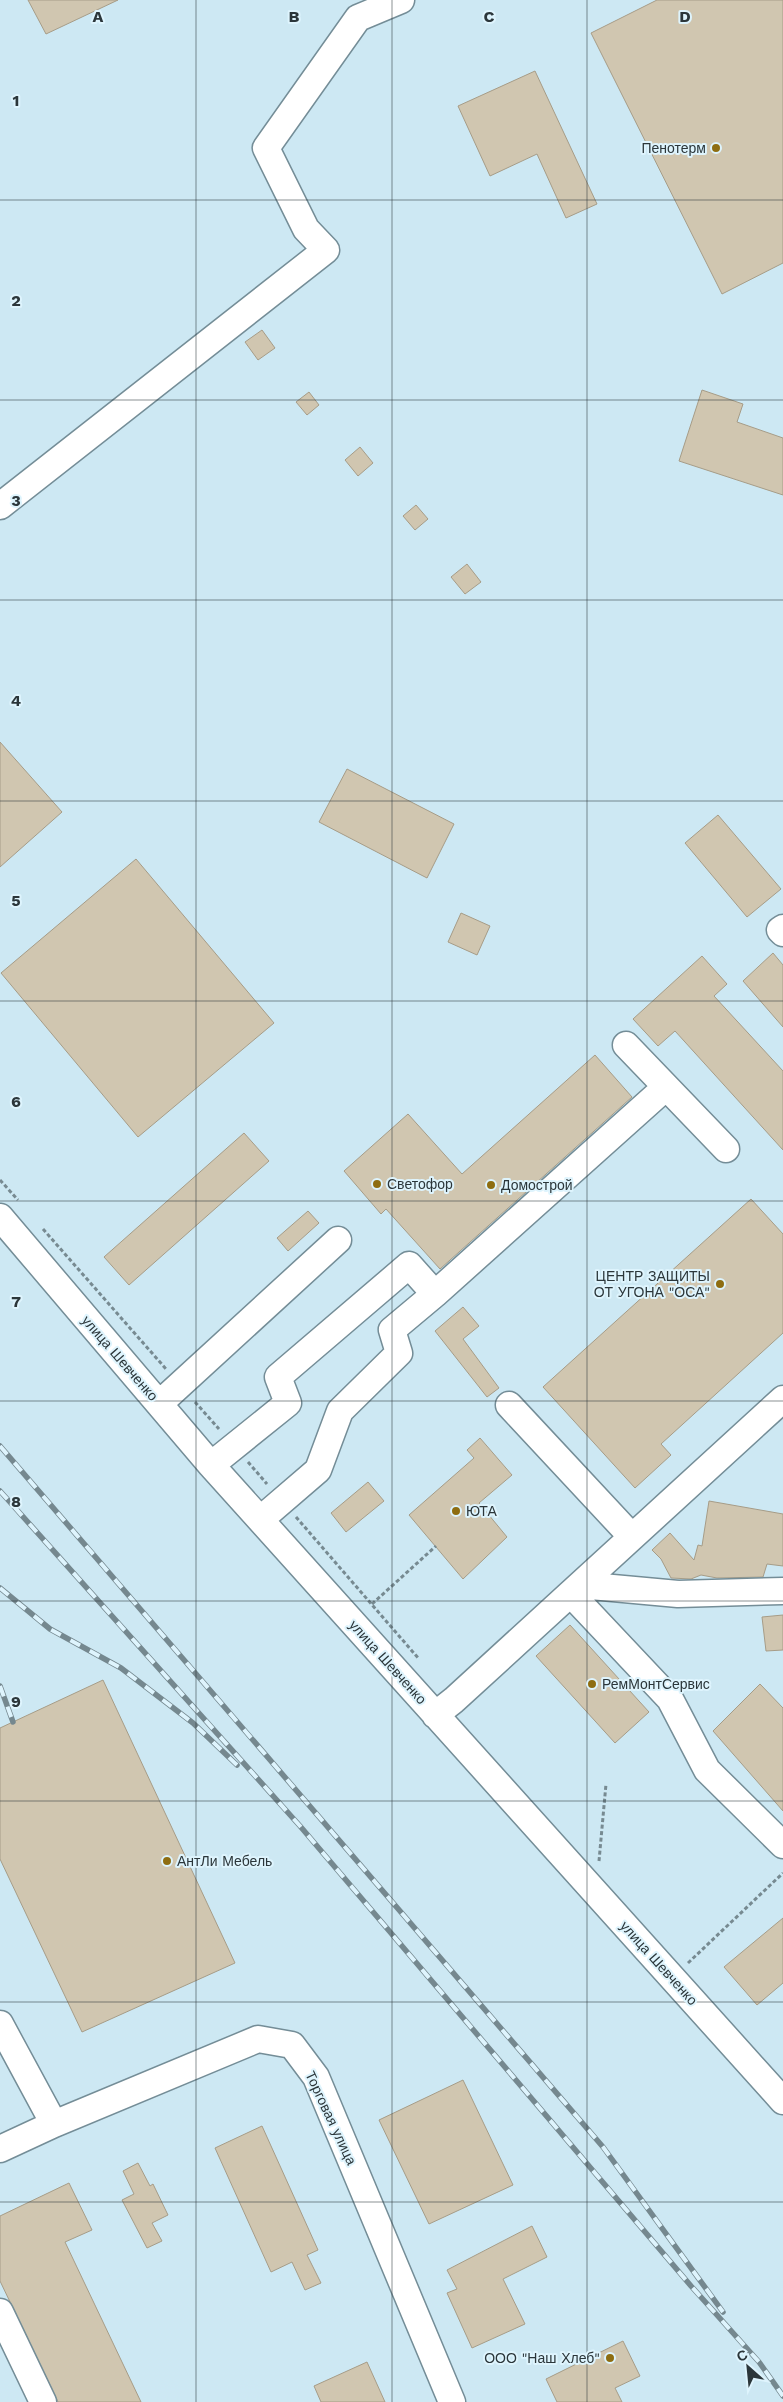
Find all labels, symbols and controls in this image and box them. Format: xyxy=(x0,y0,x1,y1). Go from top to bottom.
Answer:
text: A xyxy=(93,7,104,26)
text: B xyxy=(289,7,300,26)
text: C xyxy=(484,7,495,26)
text: D xyxy=(679,7,691,26)
text: 1 xyxy=(13,91,19,110)
place label: Пенотерм xyxy=(641,140,706,156)
marker: Пенотерм xyxy=(710,142,722,154)
text: 2 xyxy=(11,291,21,310)
text: 3 xyxy=(11,491,21,510)
text: 4 xyxy=(11,691,21,710)
text: 5 xyxy=(11,891,21,910)
text: 6 xyxy=(11,1092,21,1111)
place label: Светофор xyxy=(387,1176,453,1192)
place label: Домострой xyxy=(501,1177,573,1193)
marker: Светофор xyxy=(371,1178,383,1190)
marker: Домострой xyxy=(485,1179,497,1191)
place label: ЦЕНТР ЗАЩИТЫ ОТ УГОНА "ОСА" xyxy=(594,1268,710,1300)
marker: ЦЕНТР ЗАЩИТЫ ОТ УГОНА "ОСА" xyxy=(714,1278,726,1290)
text: 7 xyxy=(11,1292,21,1311)
street label: улица Шевченко xyxy=(79,1312,161,1404)
text: 8 xyxy=(11,1492,21,1511)
place label: ЮТА xyxy=(466,1503,497,1519)
marker: ЮТА xyxy=(450,1505,462,1517)
street label: улица Шевченко xyxy=(346,1617,430,1707)
place label: РемМонтСервис xyxy=(602,1676,710,1692)
marker: РемМонтСервис xyxy=(586,1678,598,1690)
text: 9 xyxy=(11,1692,21,1711)
place label: АнтЛи Мебель xyxy=(177,1853,272,1869)
marker: АнтЛи Мебель xyxy=(161,1855,173,1867)
street label: улица Шевченко xyxy=(617,1918,701,2008)
street label: Торговая улица xyxy=(302,2069,360,2168)
north arrow xyxy=(723,2342,773,2392)
text: С xyxy=(734,2346,750,2365)
place label: ООО "Наш Хлеб" xyxy=(484,2350,600,2366)
marker: ООО "Наш Хлеб" xyxy=(604,2352,616,2364)

